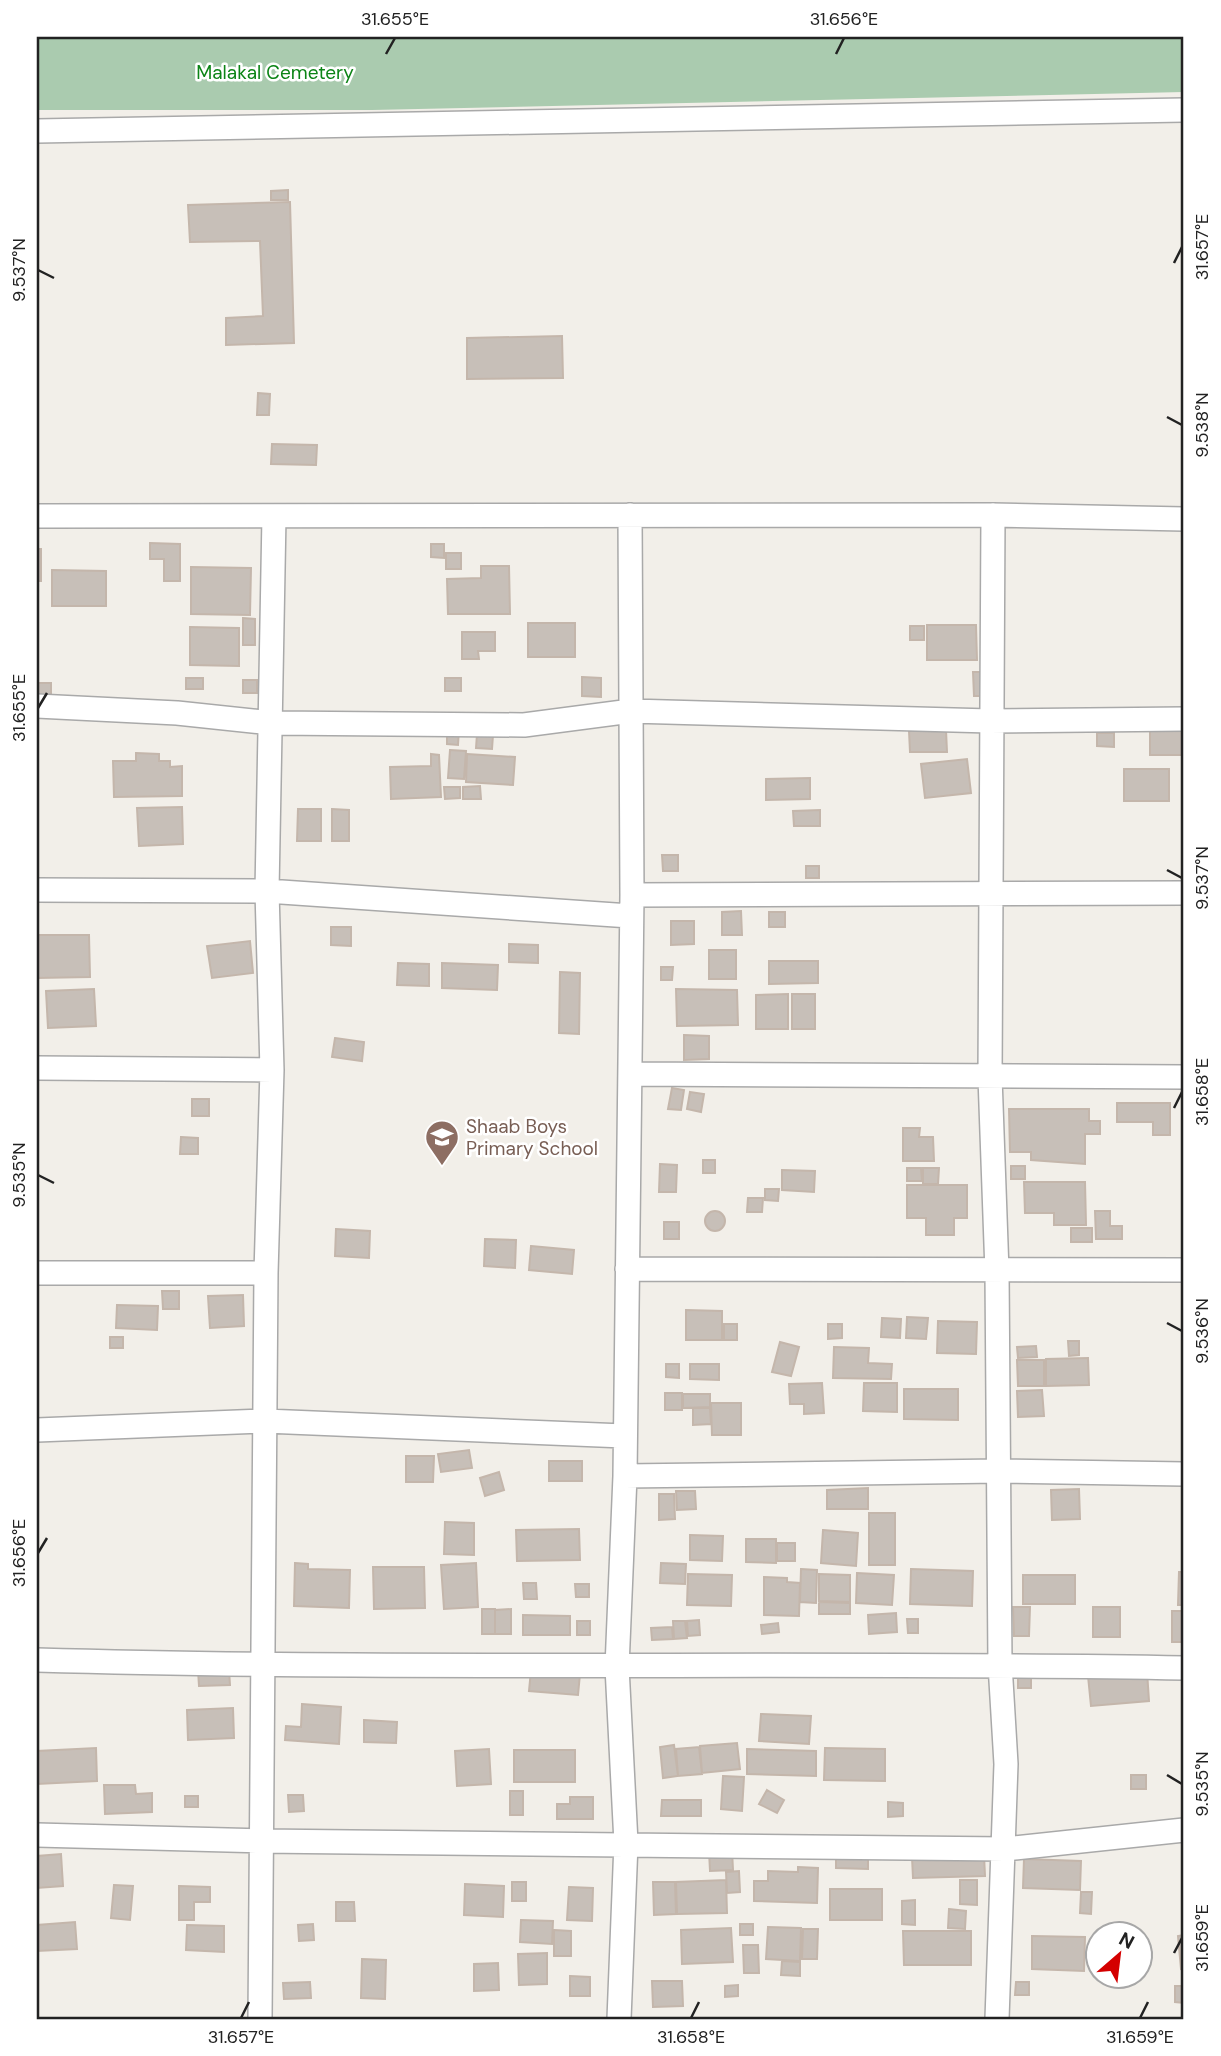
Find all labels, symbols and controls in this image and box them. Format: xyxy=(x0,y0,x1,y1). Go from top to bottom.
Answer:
text: 31.655°E xyxy=(361,7,429,31)
text: 31.656°E xyxy=(810,7,878,31)
park label: Malakal Cemetery xyxy=(196,60,354,85)
text: 31.657°E xyxy=(1190,214,1214,280)
text: 9.537°N xyxy=(7,238,31,302)
text: 9.538°N xyxy=(1190,392,1214,458)
text: 31.655°E xyxy=(7,674,31,742)
text: 9.537°N xyxy=(1190,846,1214,910)
text: 31.658°E xyxy=(1190,1058,1214,1126)
place label: Shaab Boys Primary School xyxy=(466,1114,598,1161)
school or university icon: Shaab Boys Primary School xyxy=(423,1118,461,1167)
text: 9.535°N xyxy=(7,1142,31,1208)
text: 9.536°N xyxy=(1190,1298,1214,1364)
text: 31.656°E xyxy=(7,1519,31,1587)
text: 9.535°N xyxy=(1190,1751,1214,1817)
text: 31.659°E xyxy=(1190,1904,1214,1972)
north arrow xyxy=(1084,1920,1154,1990)
text: N xyxy=(1115,1926,1139,1955)
text: 31.657°E xyxy=(208,2025,274,2049)
text: 31.658°E xyxy=(657,2025,725,2049)
text: 31.659°E xyxy=(1106,2025,1174,2049)

